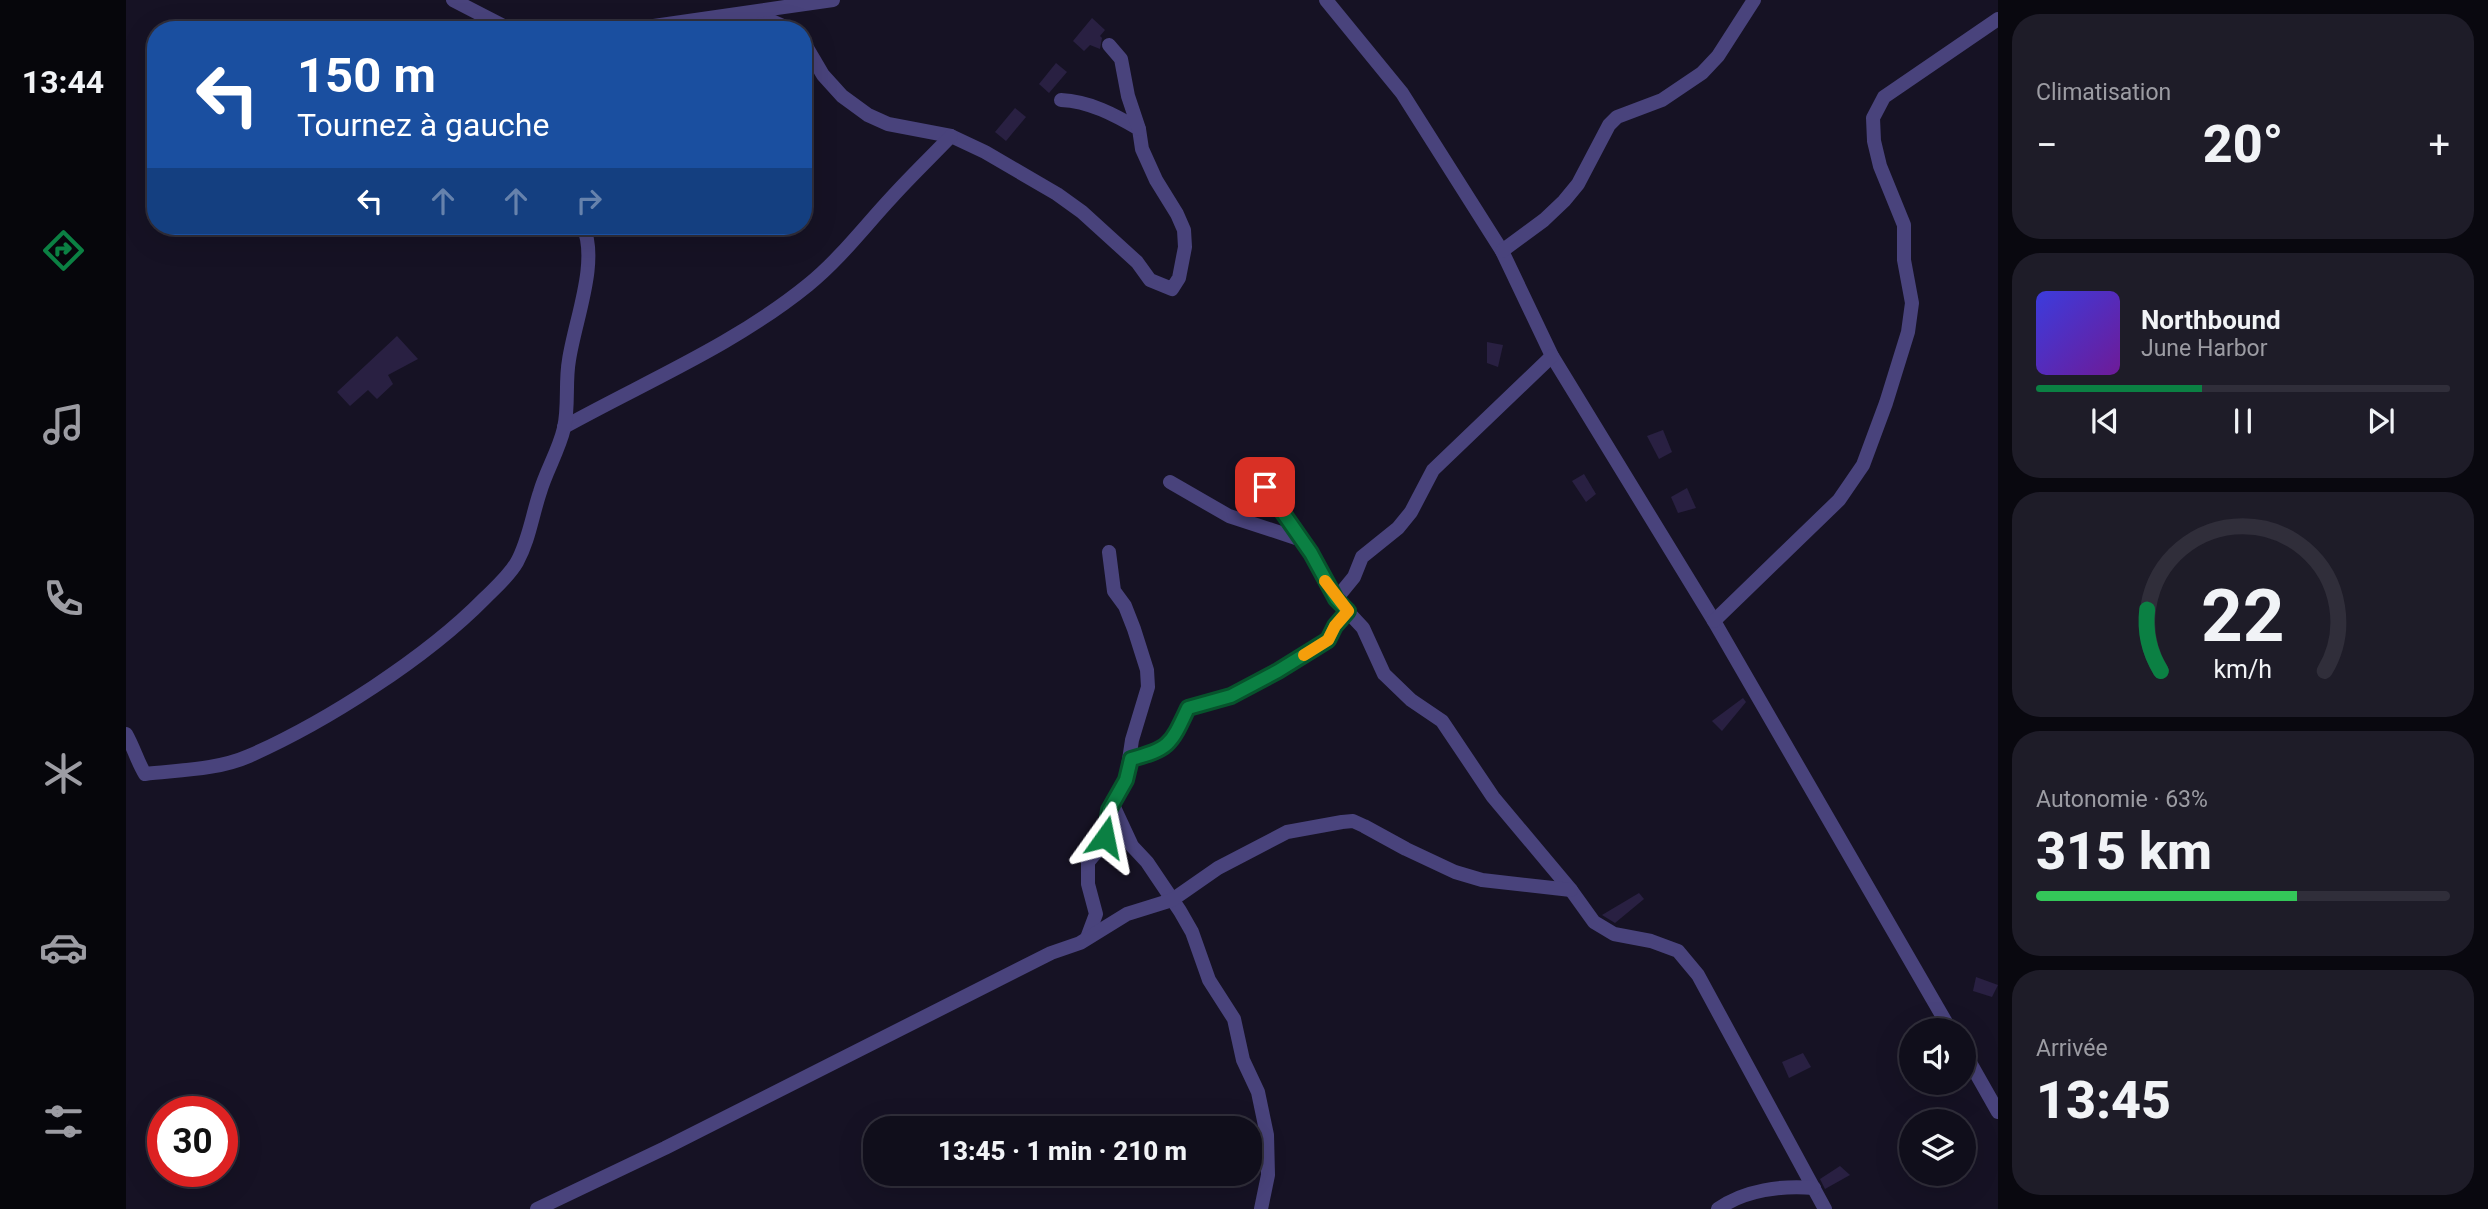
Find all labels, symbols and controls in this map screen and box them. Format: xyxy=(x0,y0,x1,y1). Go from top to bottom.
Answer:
text: 150 m xyxy=(297,47,436,104)
icon: left xyxy=(182,49,273,140)
text: 13:44 xyxy=(22,63,104,101)
text: Climatisation xyxy=(2036,79,2171,106)
text: Tournez à gauche xyxy=(297,106,549,144)
text: 20° xyxy=(2203,114,2283,175)
text: − xyxy=(2036,123,2058,167)
text: + xyxy=(2428,123,2450,167)
icon: left xyxy=(351,182,389,220)
icon: ahead xyxy=(424,182,462,220)
icon: ahead xyxy=(497,182,535,220)
icon: right xyxy=(570,182,608,220)
icon: directions xyxy=(39,226,88,275)
text: Northbound xyxy=(2141,305,2281,335)
text: June Harbor xyxy=(2141,335,2268,362)
icon: music xyxy=(39,400,88,449)
icon: previous xyxy=(2086,402,2124,440)
icon: pause xyxy=(2224,402,2262,440)
icon: next xyxy=(2362,402,2400,440)
pin xyxy=(1235,457,1295,517)
icon: arrive xyxy=(1246,468,1284,506)
text: 22 xyxy=(2201,573,2285,659)
icon: phone xyxy=(39,574,88,623)
text: km/h xyxy=(2214,654,2272,683)
icon: climate xyxy=(39,749,88,798)
text: Autonomie · 63% xyxy=(2036,786,2208,813)
position arrow xyxy=(1068,800,1142,874)
text: 315 km xyxy=(2036,821,2212,882)
icon: car xyxy=(39,923,88,972)
map controls xyxy=(1899,1018,1976,1186)
button: sound xyxy=(1899,1018,1976,1095)
text: Arrivée xyxy=(2036,1035,2108,1062)
text: 13:45 xyxy=(2036,1070,2171,1131)
speed limit sign: 30 xyxy=(147,1096,238,1187)
icon: filters xyxy=(39,1097,88,1146)
button: layers xyxy=(1899,1109,1976,1186)
text: 13:45 · 1 min · 210 m xyxy=(938,1136,1187,1166)

